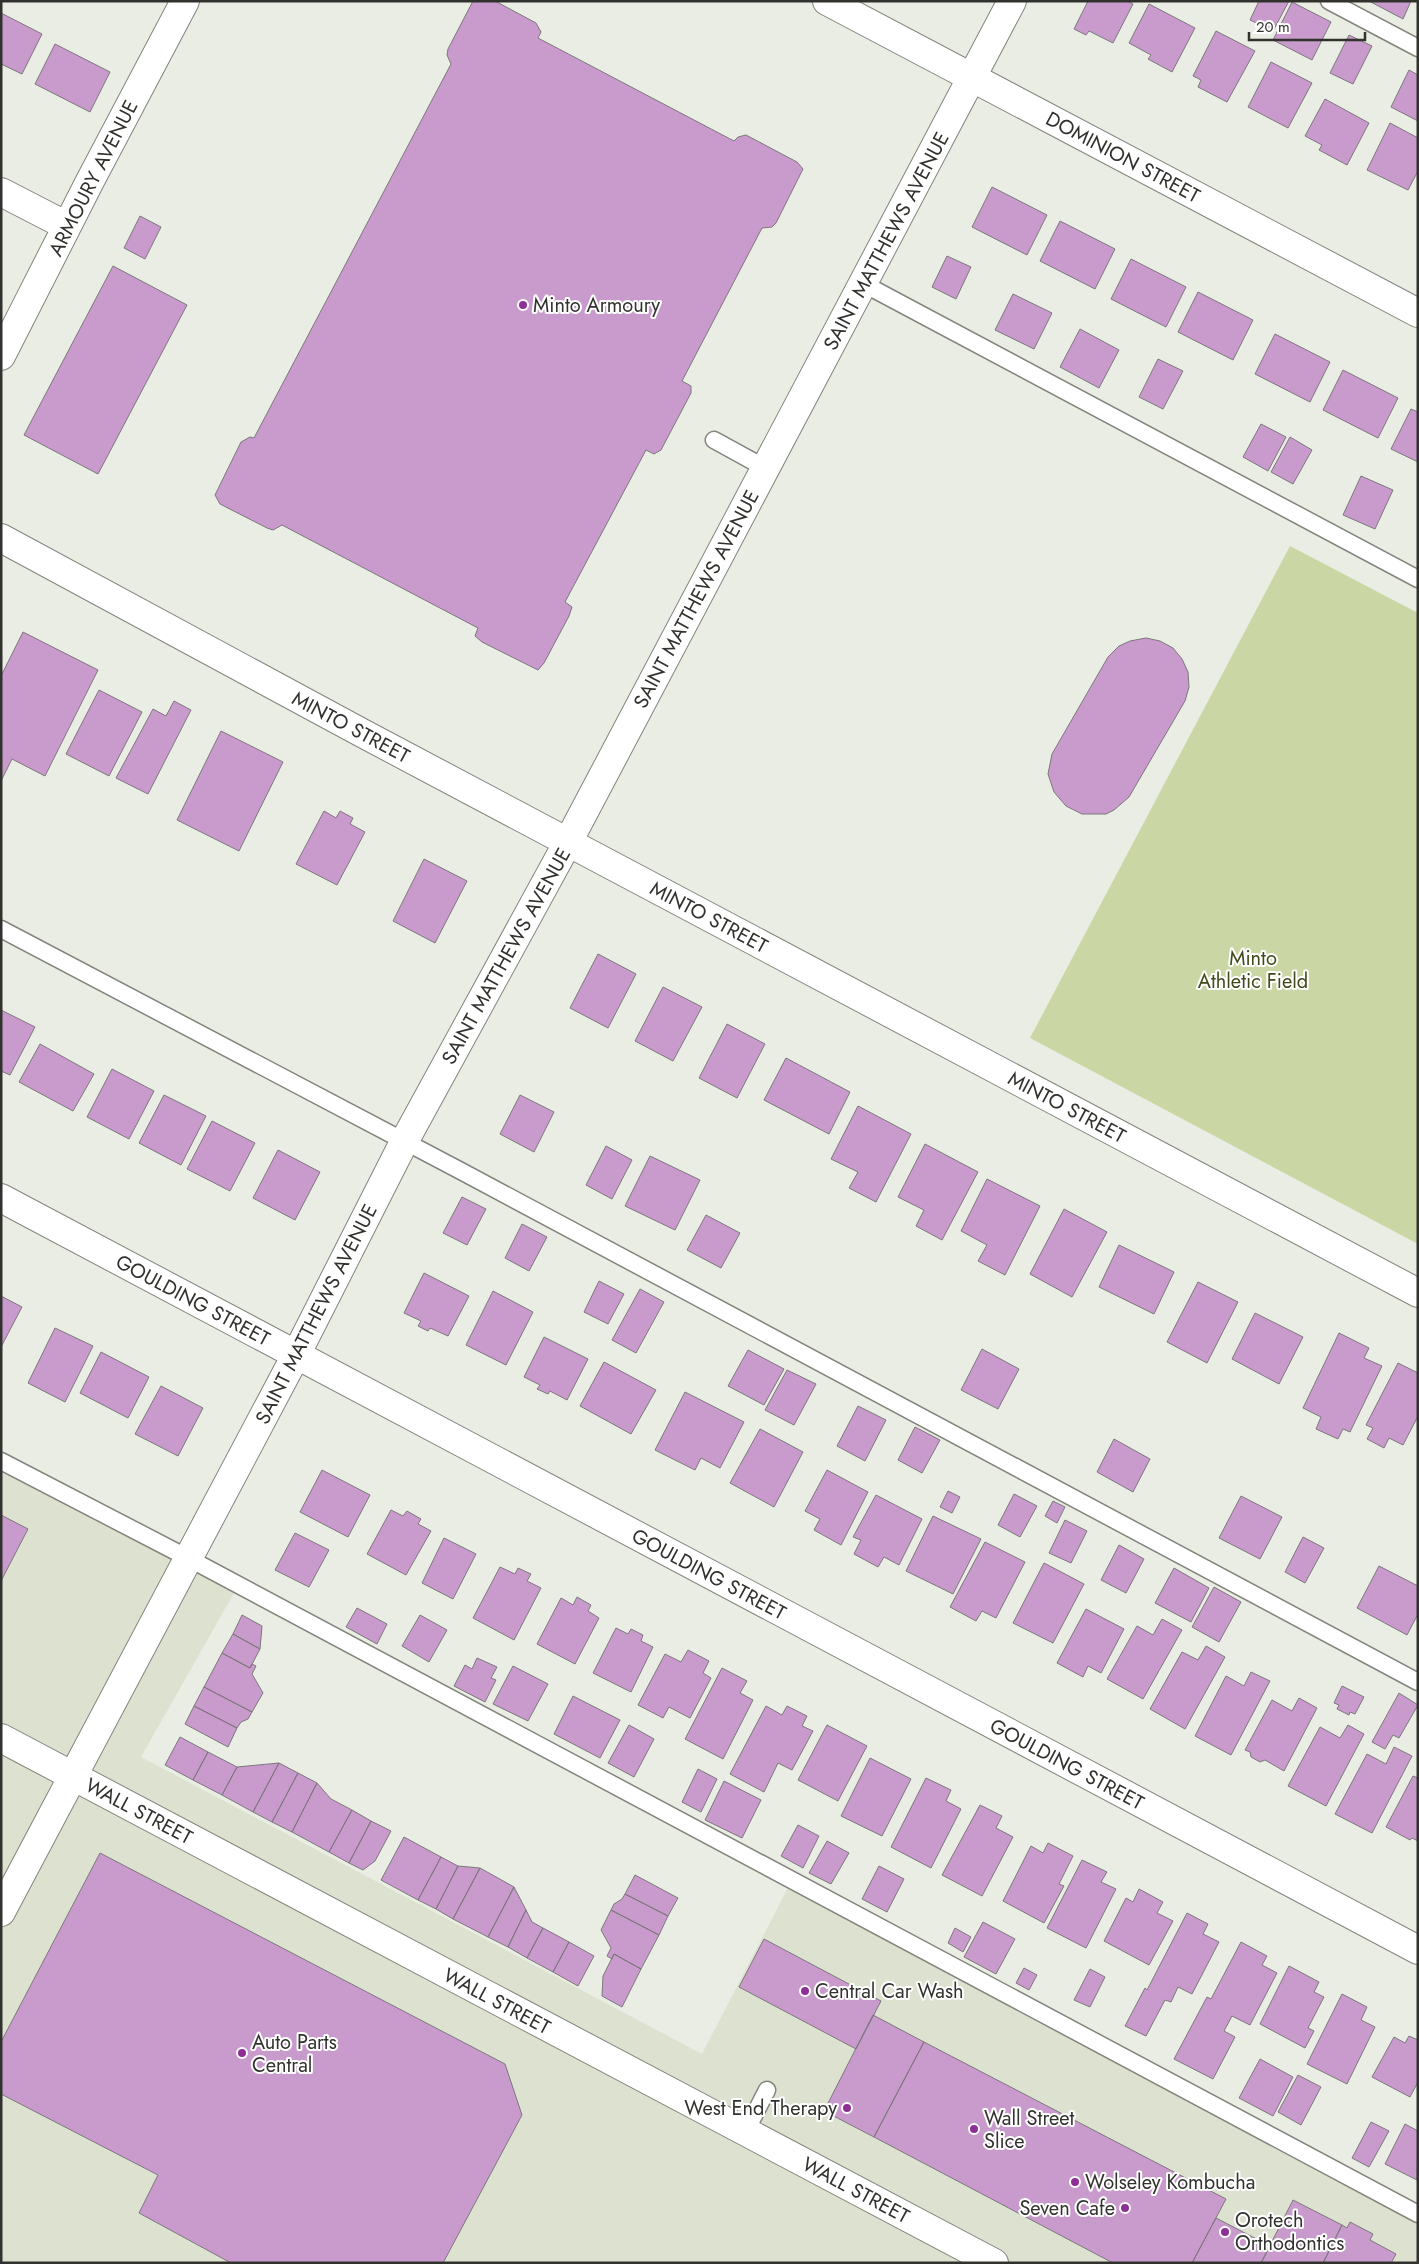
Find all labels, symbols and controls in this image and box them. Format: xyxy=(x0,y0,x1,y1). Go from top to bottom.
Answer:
scale bar xyxy=(1249,10,1365,42)
text: 20 m xyxy=(1256,16,1290,38)
street label: ARMOURY AVENUE xyxy=(42,95,145,261)
street label: DOMINION STREET xyxy=(1040,105,1206,211)
street label: SAINT MATTHEWS AVENUE xyxy=(816,127,956,356)
place label: Minto Armoury xyxy=(533,291,660,320)
marker: Minto Armoury xyxy=(517,299,529,311)
street label: SAINT MATTHEWS AVENUE xyxy=(626,485,766,714)
street label: MINTO STREET xyxy=(287,684,415,771)
street label: SAINT MATTHEWS AVENUE xyxy=(435,843,578,1070)
street label: MINTO STREET xyxy=(645,874,773,961)
park label: Minto Athletic Field xyxy=(1198,944,1308,996)
street label: MINTO STREET xyxy=(1003,1064,1131,1151)
street label: SAINT MATTHEWS AVENUE xyxy=(248,1199,385,1429)
street label: GOULDING STREET xyxy=(110,1247,276,1354)
street label: GOULDING STREET xyxy=(626,1521,792,1628)
street label: GOULDING STREET xyxy=(984,1711,1150,1818)
street label: WALL STREET xyxy=(80,1771,198,1852)
street label: WALL STREET xyxy=(438,1961,556,2042)
place label: Central Car Wash xyxy=(815,1977,964,2006)
marker: Central Car Wash xyxy=(799,1985,811,1997)
place label: Auto Parts Central xyxy=(252,2028,337,2080)
marker: Auto Parts Central xyxy=(236,2047,248,2059)
place label: West End Therapy xyxy=(684,2094,837,2123)
marker: West End Therapy xyxy=(841,2102,853,2114)
place label: Wall Street Slice xyxy=(984,2104,1075,2156)
marker: Wall Street Slice xyxy=(968,2123,980,2135)
street label: WALL STREET xyxy=(797,2150,915,2231)
place label: Wolseley Kombucha xyxy=(1085,2168,1255,2197)
marker: Wolseley Kombucha xyxy=(1069,2176,1081,2188)
place label: Seven Cafe xyxy=(1019,2194,1115,2223)
marker: Seven Cafe xyxy=(1119,2202,1131,2214)
place label: Orotech Orthodontics xyxy=(1235,2206,1344,2258)
marker: Orotech Orthodontics xyxy=(1219,2226,1231,2238)

